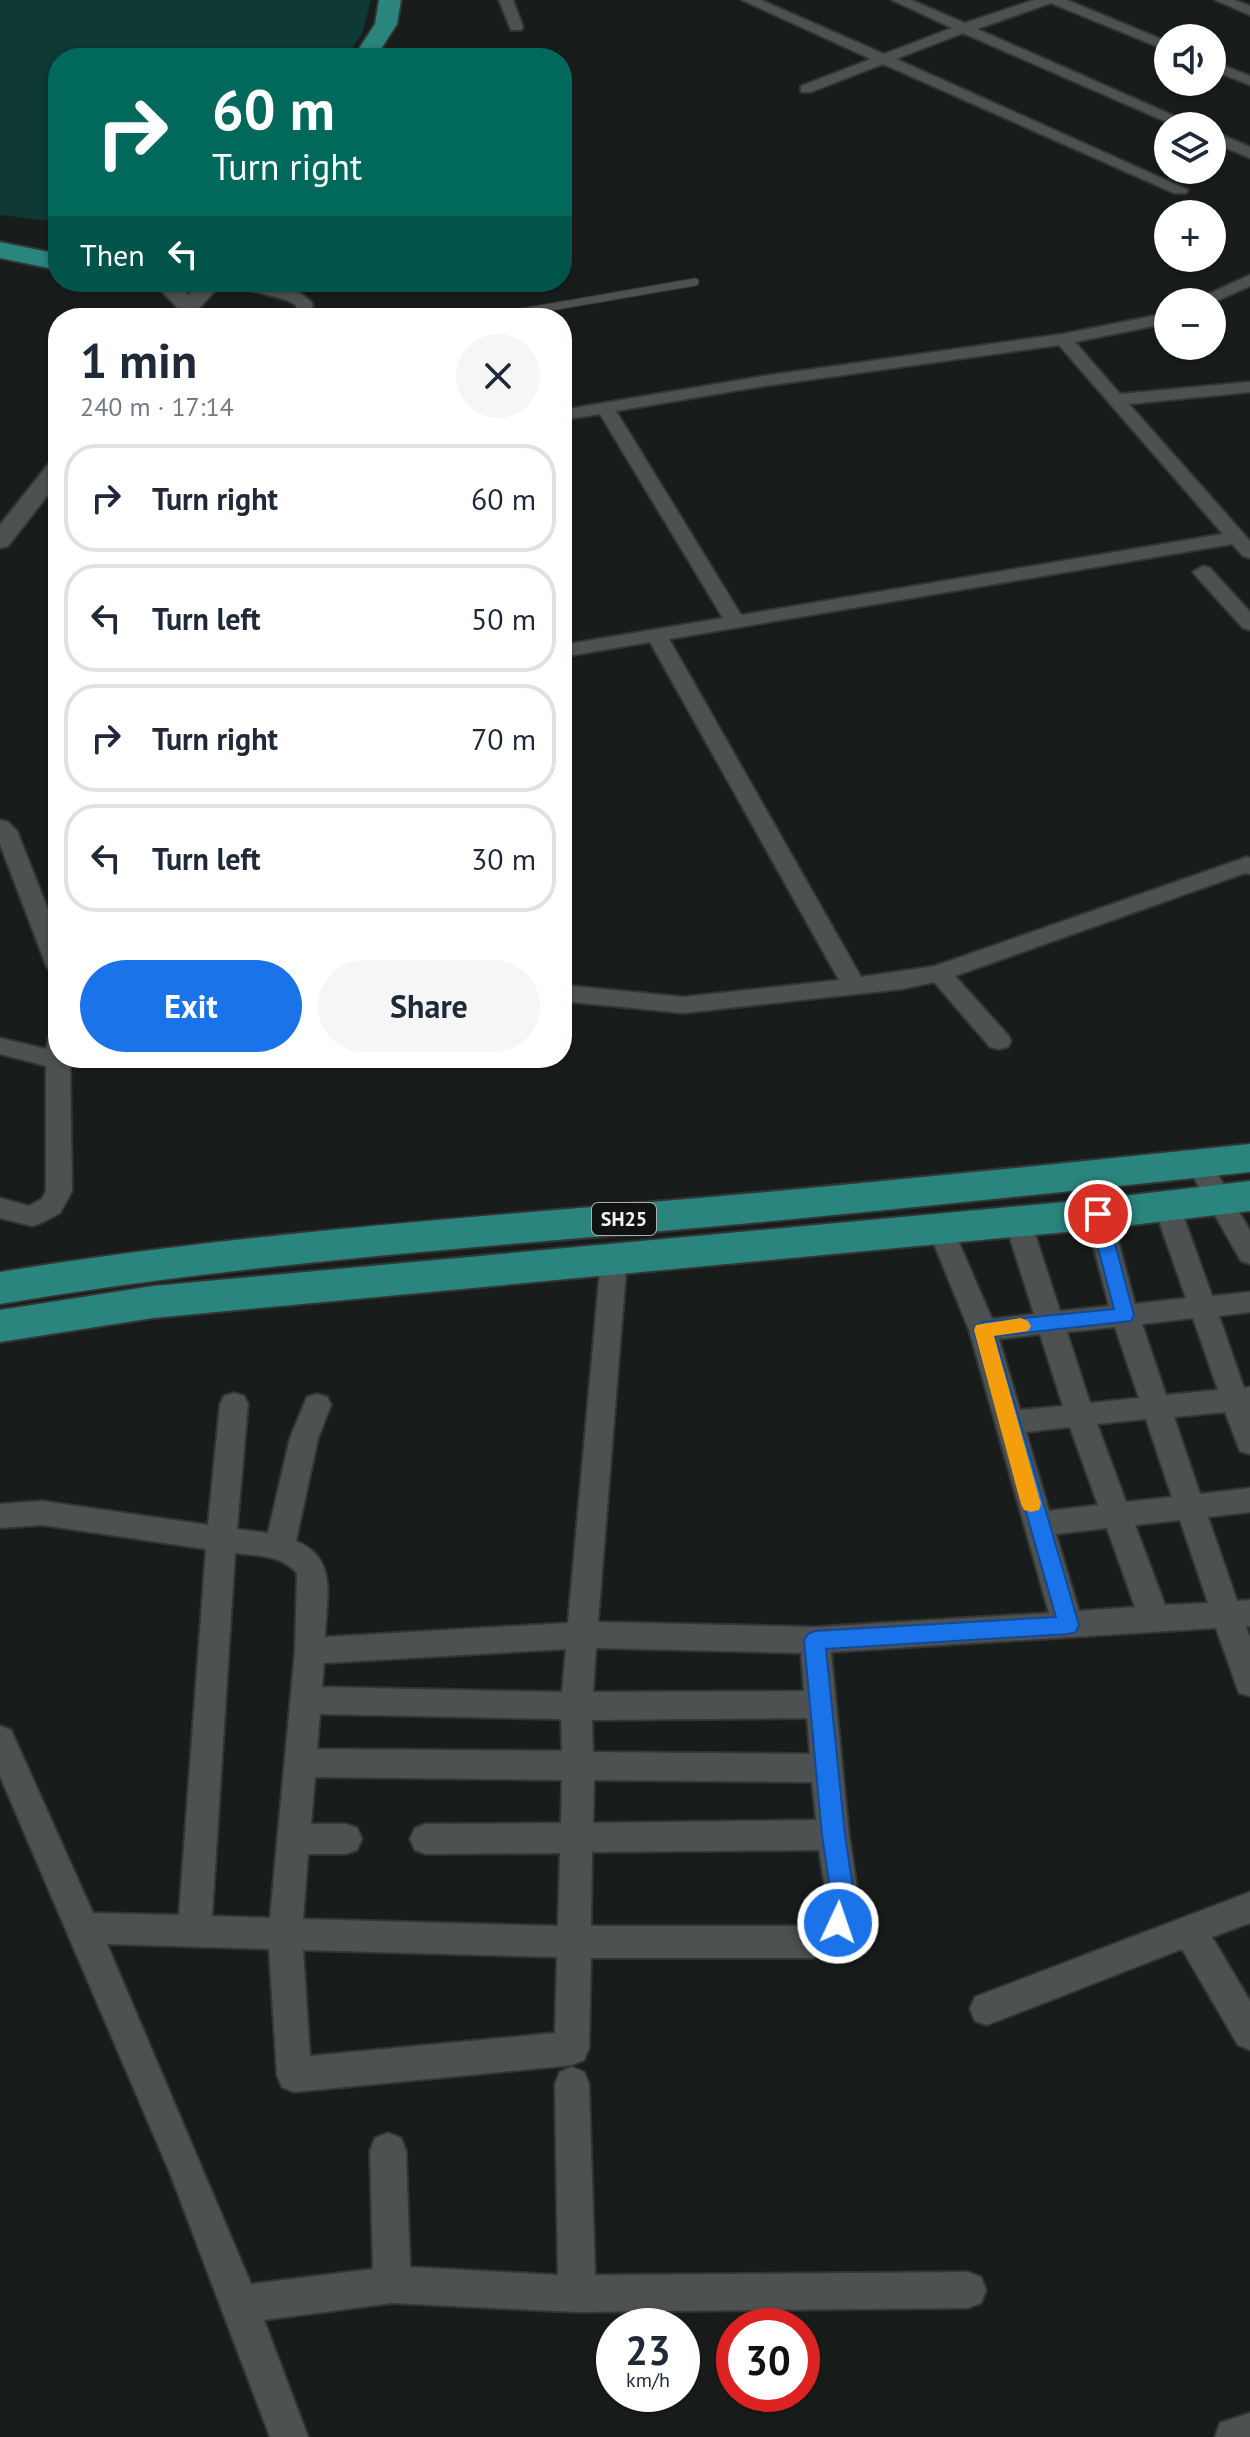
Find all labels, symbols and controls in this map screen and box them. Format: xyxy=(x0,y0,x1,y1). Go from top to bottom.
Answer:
map controls xyxy=(1154,24,1226,360)
button: sound xyxy=(1154,24,1226,96)
text: 60 m xyxy=(212,73,335,145)
icon: right xyxy=(80,80,184,184)
button: layers xyxy=(1154,112,1226,184)
text: Turn right xyxy=(212,143,362,190)
button: + xyxy=(1154,200,1226,272)
icon: left xyxy=(161,232,205,276)
text: Then xyxy=(80,235,145,274)
button: − xyxy=(1154,288,1226,360)
text: 1 min xyxy=(80,329,197,391)
button: close xyxy=(456,334,540,418)
text: 240 m · 17:14 xyxy=(80,390,234,423)
icon: right xyxy=(84,476,128,520)
text: Turn right xyxy=(152,479,278,518)
text: 60 m xyxy=(471,479,536,518)
icon: left xyxy=(84,596,128,640)
text: Turn left xyxy=(152,599,260,638)
text: 50 m xyxy=(471,599,536,638)
icon: right xyxy=(84,716,128,760)
text: Turn right xyxy=(152,719,278,758)
text: 70 m xyxy=(471,719,536,758)
icon: left xyxy=(84,836,128,880)
text: Turn left xyxy=(152,839,260,878)
text: 30 m xyxy=(471,839,536,878)
button: Exit xyxy=(80,960,302,1052)
button: Share xyxy=(318,960,540,1052)
pin xyxy=(1064,1180,1132,1248)
icon: arrive xyxy=(1076,1192,1120,1236)
road number: SH25 xyxy=(592,1203,656,1235)
position arrow xyxy=(796,1881,880,1965)
speed limit sign: 30 xyxy=(716,2308,820,2412)
text: 23 xyxy=(625,2324,671,2376)
text: km/h xyxy=(626,2367,670,2393)

